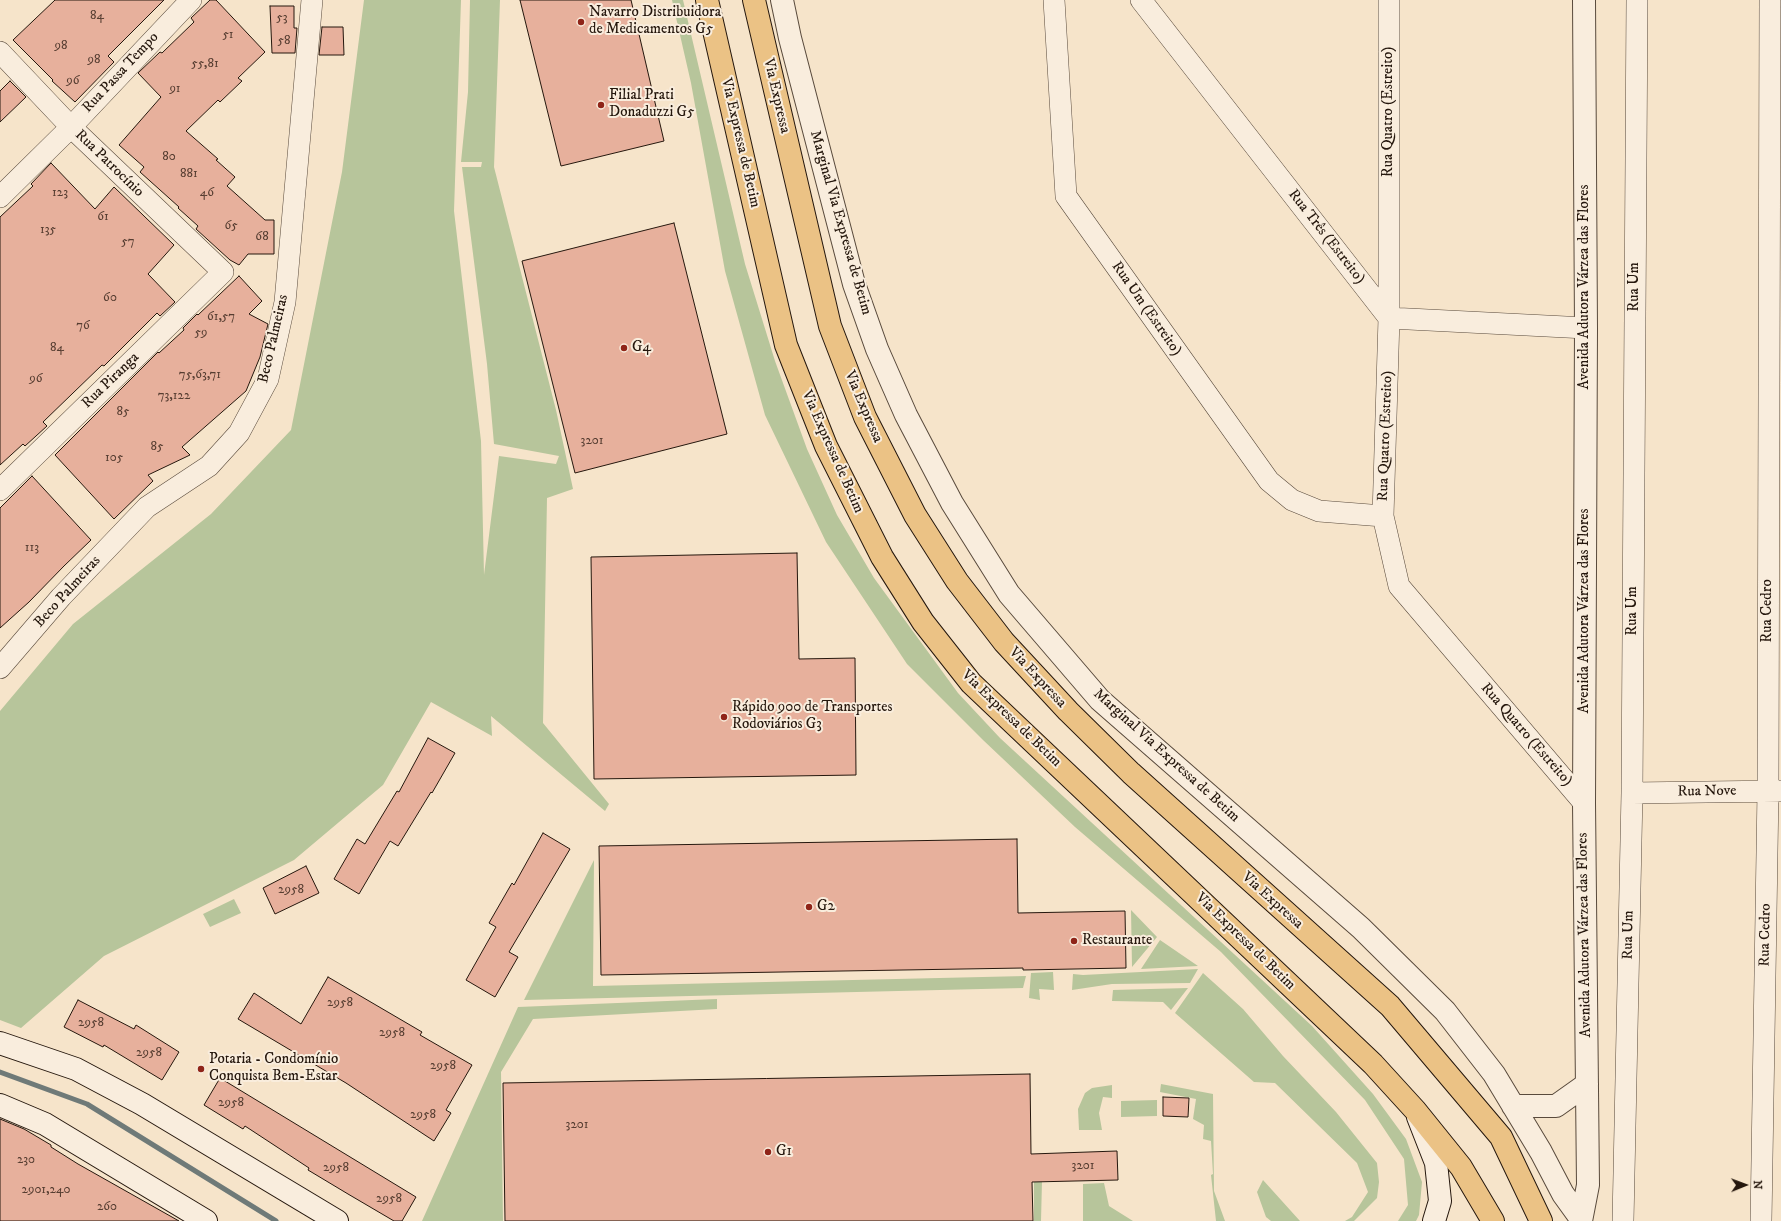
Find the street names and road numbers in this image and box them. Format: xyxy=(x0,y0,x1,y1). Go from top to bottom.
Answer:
street label: Rua Passa Tempo xyxy=(79,29,163,117)
street label: Rua Quatro (Estreito) xyxy=(1380,47,1398,177)
street label: Via Expressa xyxy=(759,57,793,135)
street label: Via Expressa de Betim xyxy=(716,77,764,209)
street label: Rua Patrocínio xyxy=(71,127,147,201)
street label: Marginal Via Expressa de Betim xyxy=(805,129,875,317)
street label: Avenida Adutora Várzea das Flores xyxy=(1576,185,1594,389)
street label: Rua Três (Estreito) xyxy=(1284,186,1368,288)
street label: Rua Um (Estreito) xyxy=(1107,258,1185,360)
street label: Rua Um xyxy=(1626,262,1644,312)
street label: Beco Palmeiras xyxy=(255,293,293,385)
street label: Rua Piranga xyxy=(79,349,143,413)
street label: Via Expressa xyxy=(840,368,886,446)
street label: Rua Quatro (Estreito) xyxy=(1375,370,1397,502)
street label: Via Expressa de Betim xyxy=(797,388,867,516)
street label: Avenida Adutora Várzea das Flores xyxy=(1576,509,1594,713)
street label: Beco Palmeiras xyxy=(31,552,105,632)
street label: Rua Cedro xyxy=(1759,579,1777,643)
street label: Rua Um xyxy=(1624,586,1642,636)
street label: Via Expressa xyxy=(1004,644,1070,712)
street label: Via Expressa de Betim xyxy=(957,667,1065,771)
street label: Rua Quatro (Estreito) xyxy=(1476,680,1576,790)
street label: Marginal Via Expressa de Betim xyxy=(1089,685,1243,827)
street label: Rua Nove xyxy=(1677,782,1737,802)
street label: Avenida Adutora Várzea das Flores xyxy=(1574,832,1596,1038)
street label: Via Expressa xyxy=(1238,869,1306,933)
street label: Via Expressa de Betim xyxy=(1191,890,1299,994)
street label: Rua Cedro xyxy=(1756,903,1776,967)
street label: Rua Um xyxy=(1620,910,1638,960)

